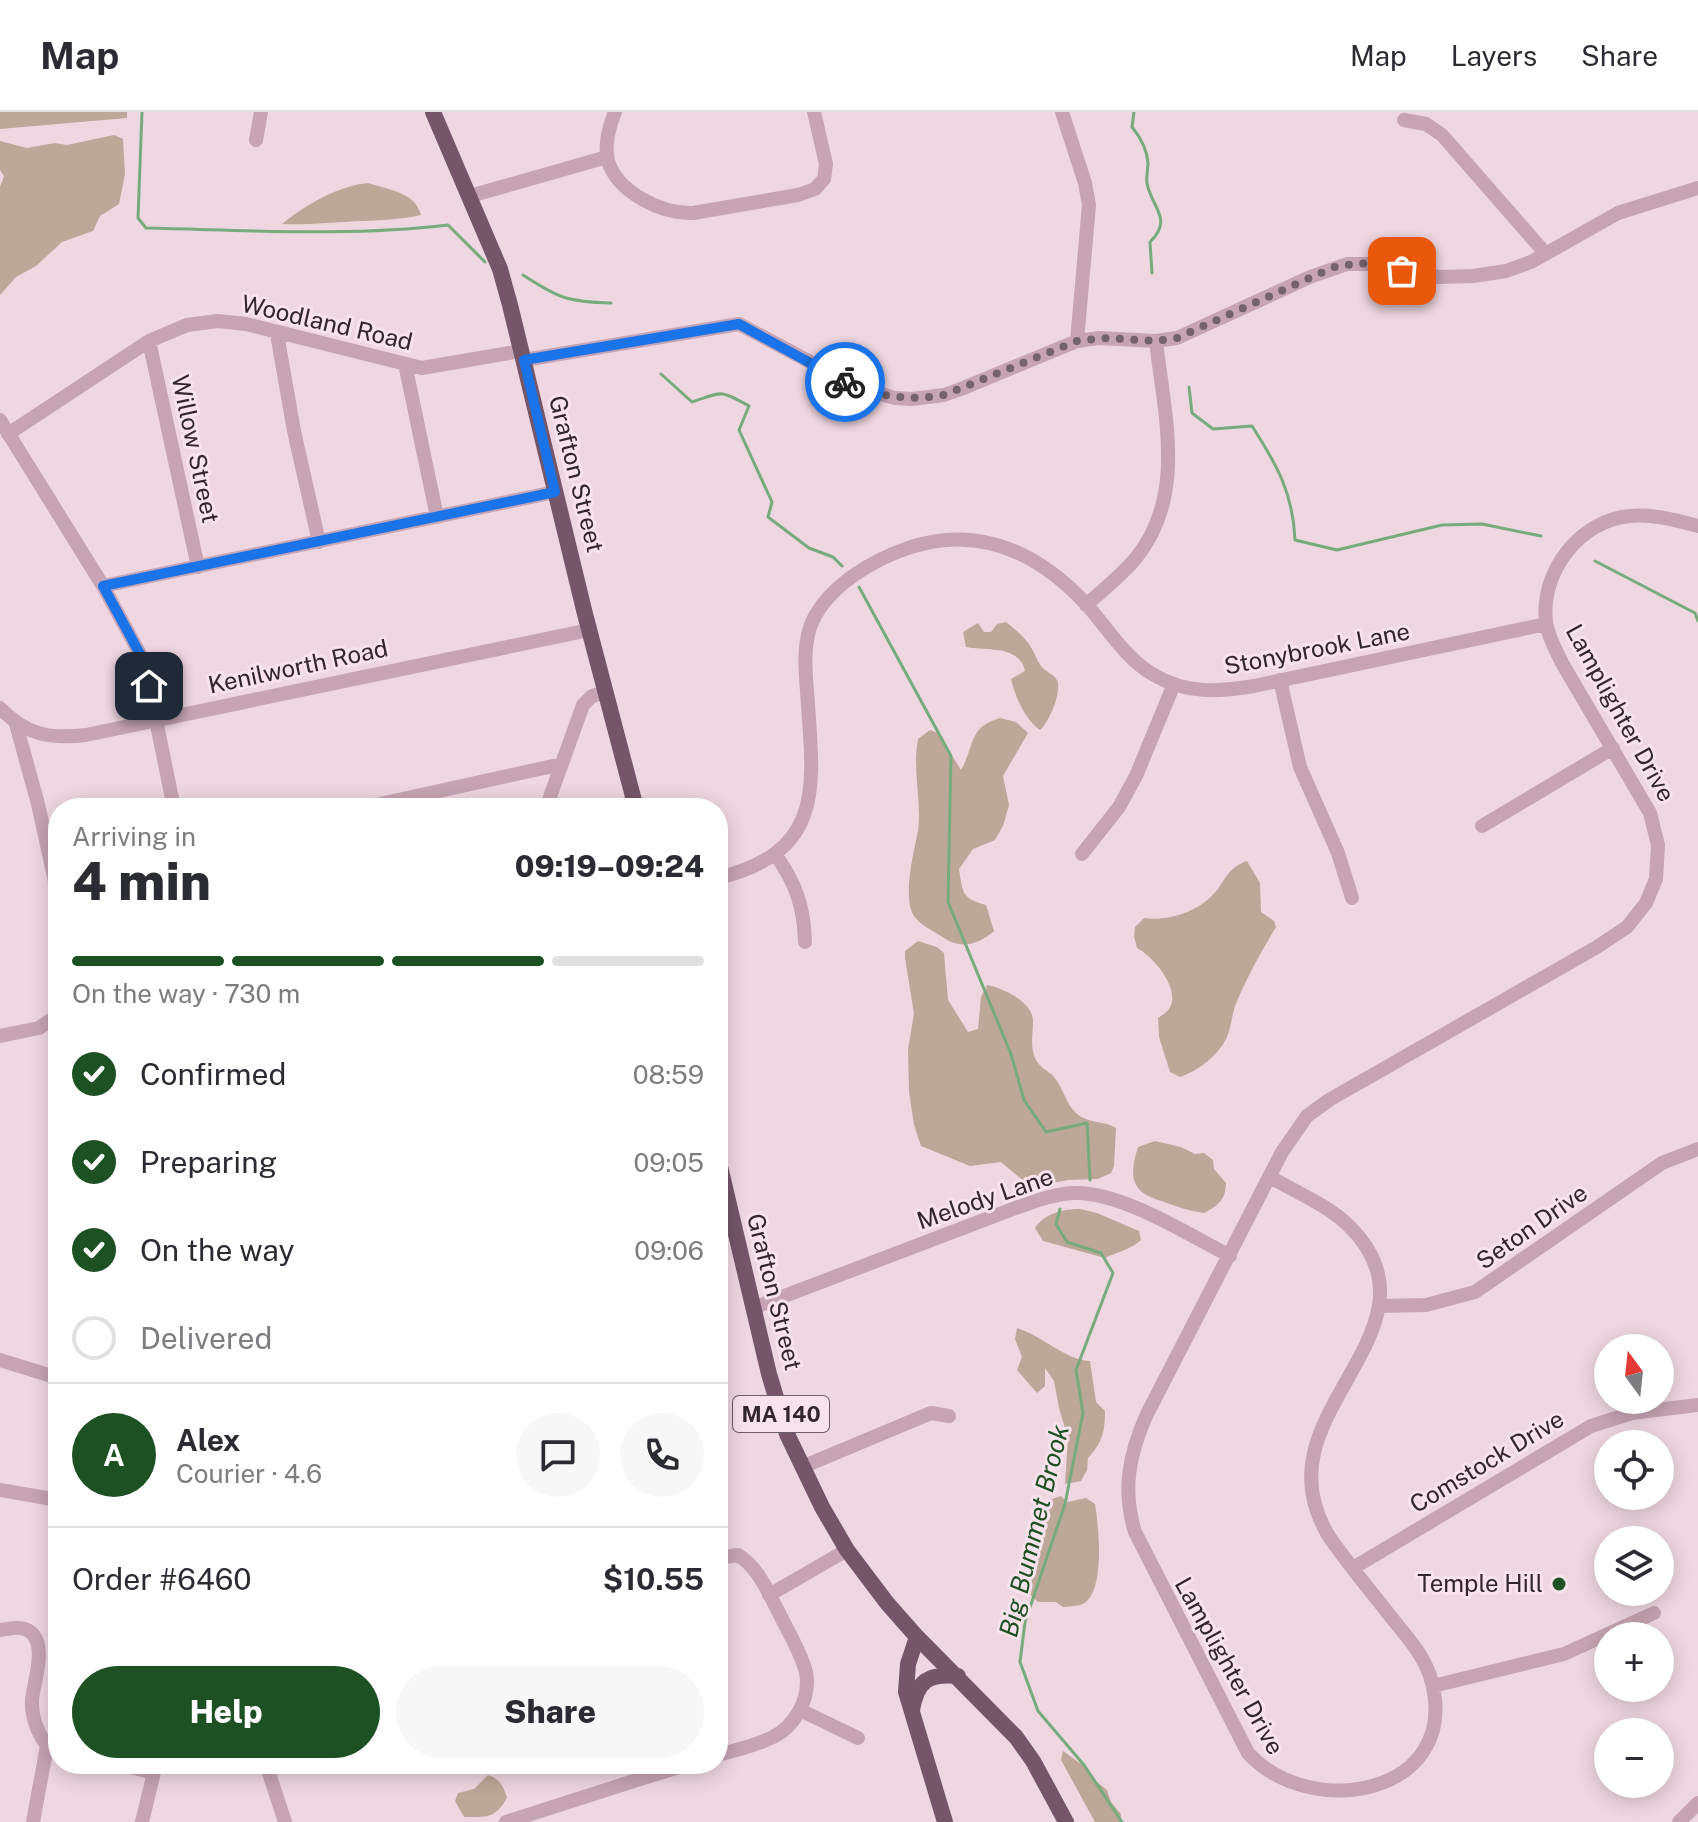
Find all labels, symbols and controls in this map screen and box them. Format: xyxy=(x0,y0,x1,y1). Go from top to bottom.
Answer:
text: Map xyxy=(40,33,119,78)
text: Map xyxy=(1350,39,1407,72)
text: Layers xyxy=(1451,39,1537,72)
text: Share xyxy=(1581,39,1658,72)
pin xyxy=(1368,237,1436,305)
icon: bag xyxy=(1380,249,1424,293)
street label: Woodland Road xyxy=(239,289,415,355)
courier xyxy=(805,342,885,422)
icon: bike xyxy=(823,360,867,404)
street label: Willow Street xyxy=(167,372,225,525)
street label: Grafton Street xyxy=(544,392,610,555)
street label: Stonybrook Lane xyxy=(1222,616,1412,680)
street label: Lamplighter Drive xyxy=(1561,619,1681,806)
street label: Kenilworth Road xyxy=(205,633,390,699)
pin xyxy=(115,652,183,720)
icon: home xyxy=(127,664,171,708)
text: Arriving in xyxy=(72,821,196,852)
text: 09:19–09:24 xyxy=(515,848,704,884)
text: 4 min xyxy=(72,851,211,912)
text: On the way · 730 m xyxy=(72,978,300,1009)
icon: check xyxy=(72,1052,116,1096)
text: Confirmed xyxy=(140,1056,286,1092)
text: 08:59 xyxy=(633,1059,704,1090)
icon: check xyxy=(72,1140,116,1184)
text: Preparing xyxy=(140,1144,277,1180)
text: 09:05 xyxy=(634,1147,704,1178)
street label: Melody Lane xyxy=(913,1162,1056,1234)
street label: Seton Drive xyxy=(1471,1178,1592,1275)
street label: Grafton Street xyxy=(742,1210,808,1373)
icon: check xyxy=(72,1228,116,1272)
text: On the way xyxy=(140,1232,294,1268)
text: 09:06 xyxy=(634,1235,704,1266)
text: Delivered xyxy=(140,1320,272,1356)
north arrow xyxy=(1594,1334,1674,1414)
map controls xyxy=(1594,1334,1674,1798)
road number: MA 140 xyxy=(733,1396,829,1432)
street label: Comstock Drive xyxy=(1404,1404,1569,1518)
button: chat xyxy=(516,1413,600,1497)
button: phone xyxy=(620,1413,704,1497)
water label: Big Bummet Brook xyxy=(992,1421,1075,1640)
text: Alex xyxy=(176,1422,240,1458)
button: locate xyxy=(1594,1430,1674,1510)
text: A xyxy=(103,1437,125,1473)
text: Courier · 4.6 xyxy=(176,1458,322,1489)
button: layers xyxy=(1594,1526,1674,1606)
text: Order #6460 xyxy=(72,1561,252,1597)
text: $10.55 xyxy=(603,1561,704,1597)
place label: Temple Hill xyxy=(1417,1569,1543,1597)
street label: Lamplighter Drive xyxy=(1170,1572,1290,1759)
marker: Temple Hill xyxy=(1550,1575,1568,1593)
button: + xyxy=(1594,1622,1674,1702)
button: Help xyxy=(72,1666,380,1758)
button: Share xyxy=(396,1666,704,1758)
button: − xyxy=(1594,1718,1674,1798)

